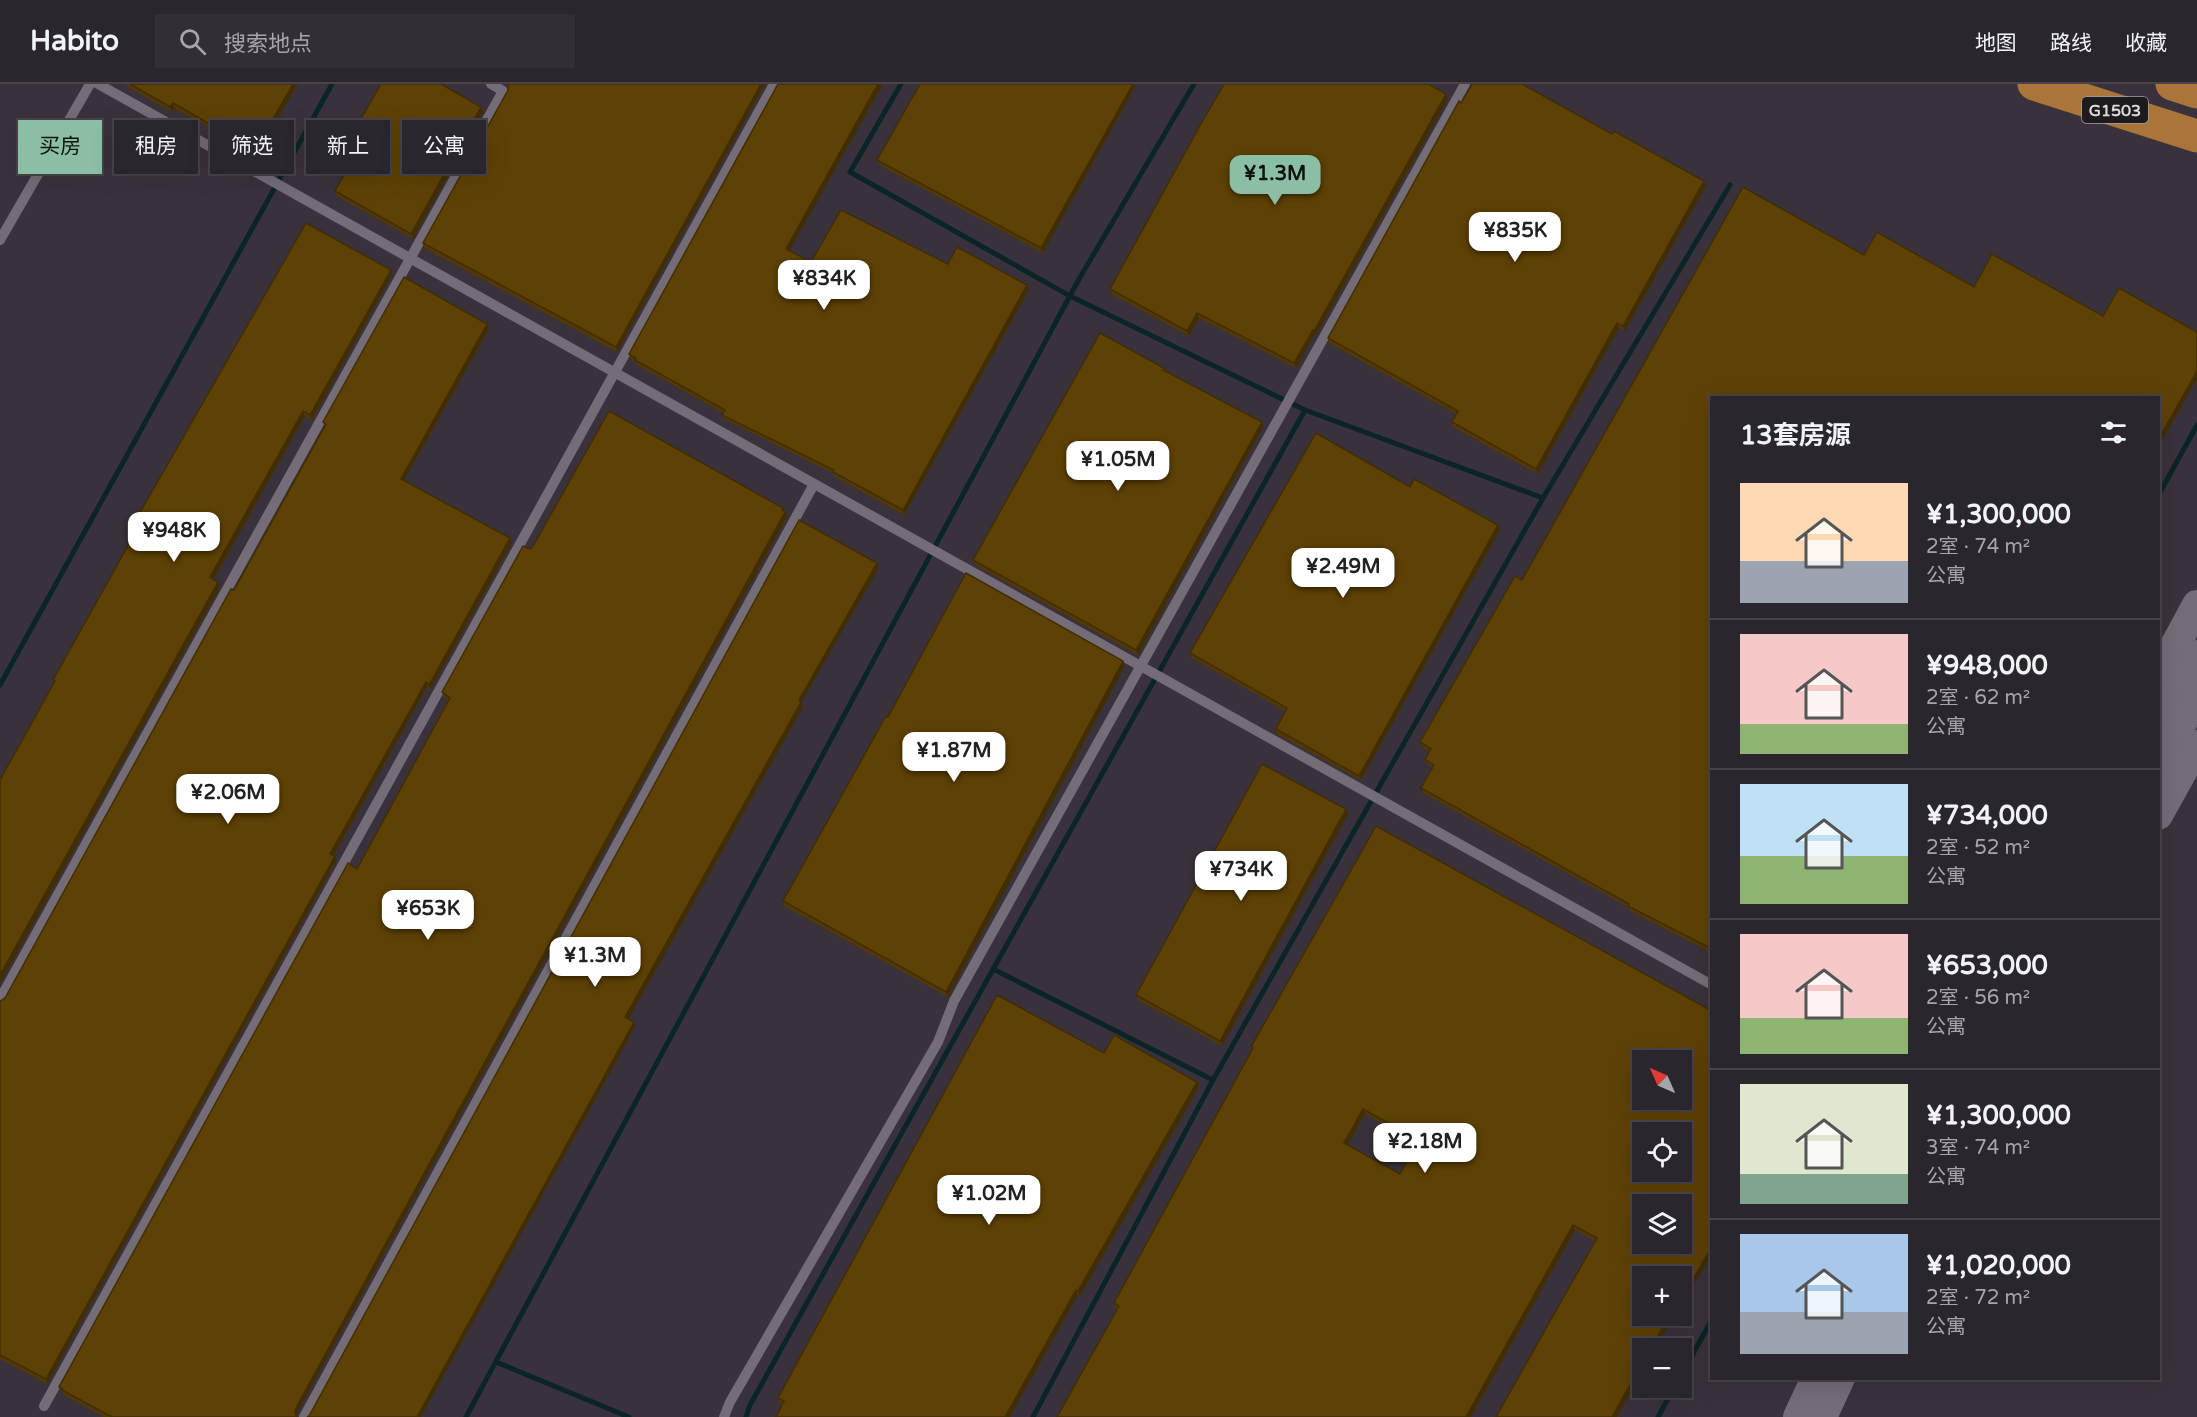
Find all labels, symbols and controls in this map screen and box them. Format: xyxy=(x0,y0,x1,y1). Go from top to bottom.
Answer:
search box xyxy=(155,14,575,68)
text: Habito xyxy=(30,24,119,58)
icon: search xyxy=(176,25,209,58)
text: 搜索地点 xyxy=(224,31,312,57)
text: 地图 xyxy=(1975,31,2017,56)
text: 路线 xyxy=(2050,31,2092,56)
text: 收藏 xyxy=(2125,31,2167,56)
road number: G1503 xyxy=(2082,97,2148,123)
chip: 买房 xyxy=(18,120,102,174)
chip: 租房 xyxy=(114,120,198,174)
chip: 筛选 xyxy=(210,120,294,174)
chip: 新上 xyxy=(306,120,390,174)
chip: 公寓 xyxy=(402,120,486,174)
pin: ¥1.3M xyxy=(1233,155,1317,206)
text: ¥1.3M xyxy=(1244,162,1306,186)
pin: ¥835K xyxy=(1473,212,1557,263)
text: ¥835K xyxy=(1483,219,1547,243)
pin: ¥834K xyxy=(782,260,866,311)
text: ¥834K xyxy=(792,267,856,291)
icon: filters xyxy=(2097,416,2130,449)
text: 13套房源 xyxy=(1740,420,1851,451)
pin: ¥1.05M xyxy=(1069,441,1167,492)
text: ¥1.05M xyxy=(1080,448,1156,472)
text: ¥1,300,000 xyxy=(1926,499,2071,530)
icon: home xyxy=(1788,507,1860,579)
pin: ¥948K xyxy=(132,512,216,563)
text: ¥948K xyxy=(142,519,206,543)
text: 2室 · 74 m² xyxy=(1926,535,2030,559)
pin: ¥2.49M xyxy=(1294,548,1392,599)
text: ¥2.49M xyxy=(1306,555,1380,579)
text: 公寓 xyxy=(1926,564,1966,588)
text: ¥948,000 xyxy=(1926,650,2048,681)
icon: home xyxy=(1788,658,1860,730)
text: 2室 · 62 m² xyxy=(1926,686,2030,710)
text: 公寓 xyxy=(1926,715,1966,739)
pin: ¥1.87M xyxy=(905,732,1003,783)
text: ¥1.87M xyxy=(916,739,992,763)
pin: ¥2.06M xyxy=(179,774,277,825)
text: ¥2.06M xyxy=(190,781,266,805)
text: ¥734,000 xyxy=(1926,800,2048,831)
icon: home xyxy=(1788,808,1860,880)
text: 2室 · 52 m² xyxy=(1926,836,2030,860)
pin: ¥734K xyxy=(1199,851,1283,902)
text: ¥734K xyxy=(1209,858,1273,882)
text: 公寓 xyxy=(1926,865,1966,889)
pin: ¥653K xyxy=(386,890,470,941)
text: ¥653K xyxy=(396,897,460,921)
pin: ¥1.3M xyxy=(553,937,637,988)
text: ¥1.3M xyxy=(564,944,626,968)
text: ¥653,000 xyxy=(1926,950,2048,981)
icon: home xyxy=(1788,958,1860,1030)
text: 2室 · 56 m² xyxy=(1926,986,2030,1010)
text: 公寓 xyxy=(1926,1015,1966,1039)
north arrow xyxy=(1632,1050,1692,1110)
map controls xyxy=(1632,1050,1692,1398)
text: ¥1,300,000 xyxy=(1926,1100,2071,1131)
icon: home xyxy=(1788,1108,1860,1180)
button: locate xyxy=(1632,1122,1692,1182)
pin: ¥2.18M xyxy=(1376,1123,1474,1174)
text: ¥2.18M xyxy=(1387,1130,1463,1154)
text: 3室 · 74 m² xyxy=(1926,1136,2030,1160)
text: 公寓 xyxy=(1926,1165,1966,1189)
pin: ¥1.02M xyxy=(940,1175,1038,1226)
text: ¥1.02M xyxy=(951,1182,1027,1206)
button: layers xyxy=(1632,1194,1692,1254)
text: ¥1,020,000 xyxy=(1926,1250,2071,1281)
icon: home xyxy=(1788,1258,1860,1330)
button: + xyxy=(1632,1266,1692,1326)
text: 2室 · 72 m² xyxy=(1926,1286,2030,1310)
text: 公寓 xyxy=(1926,1315,1966,1339)
button: − xyxy=(1632,1338,1692,1398)

